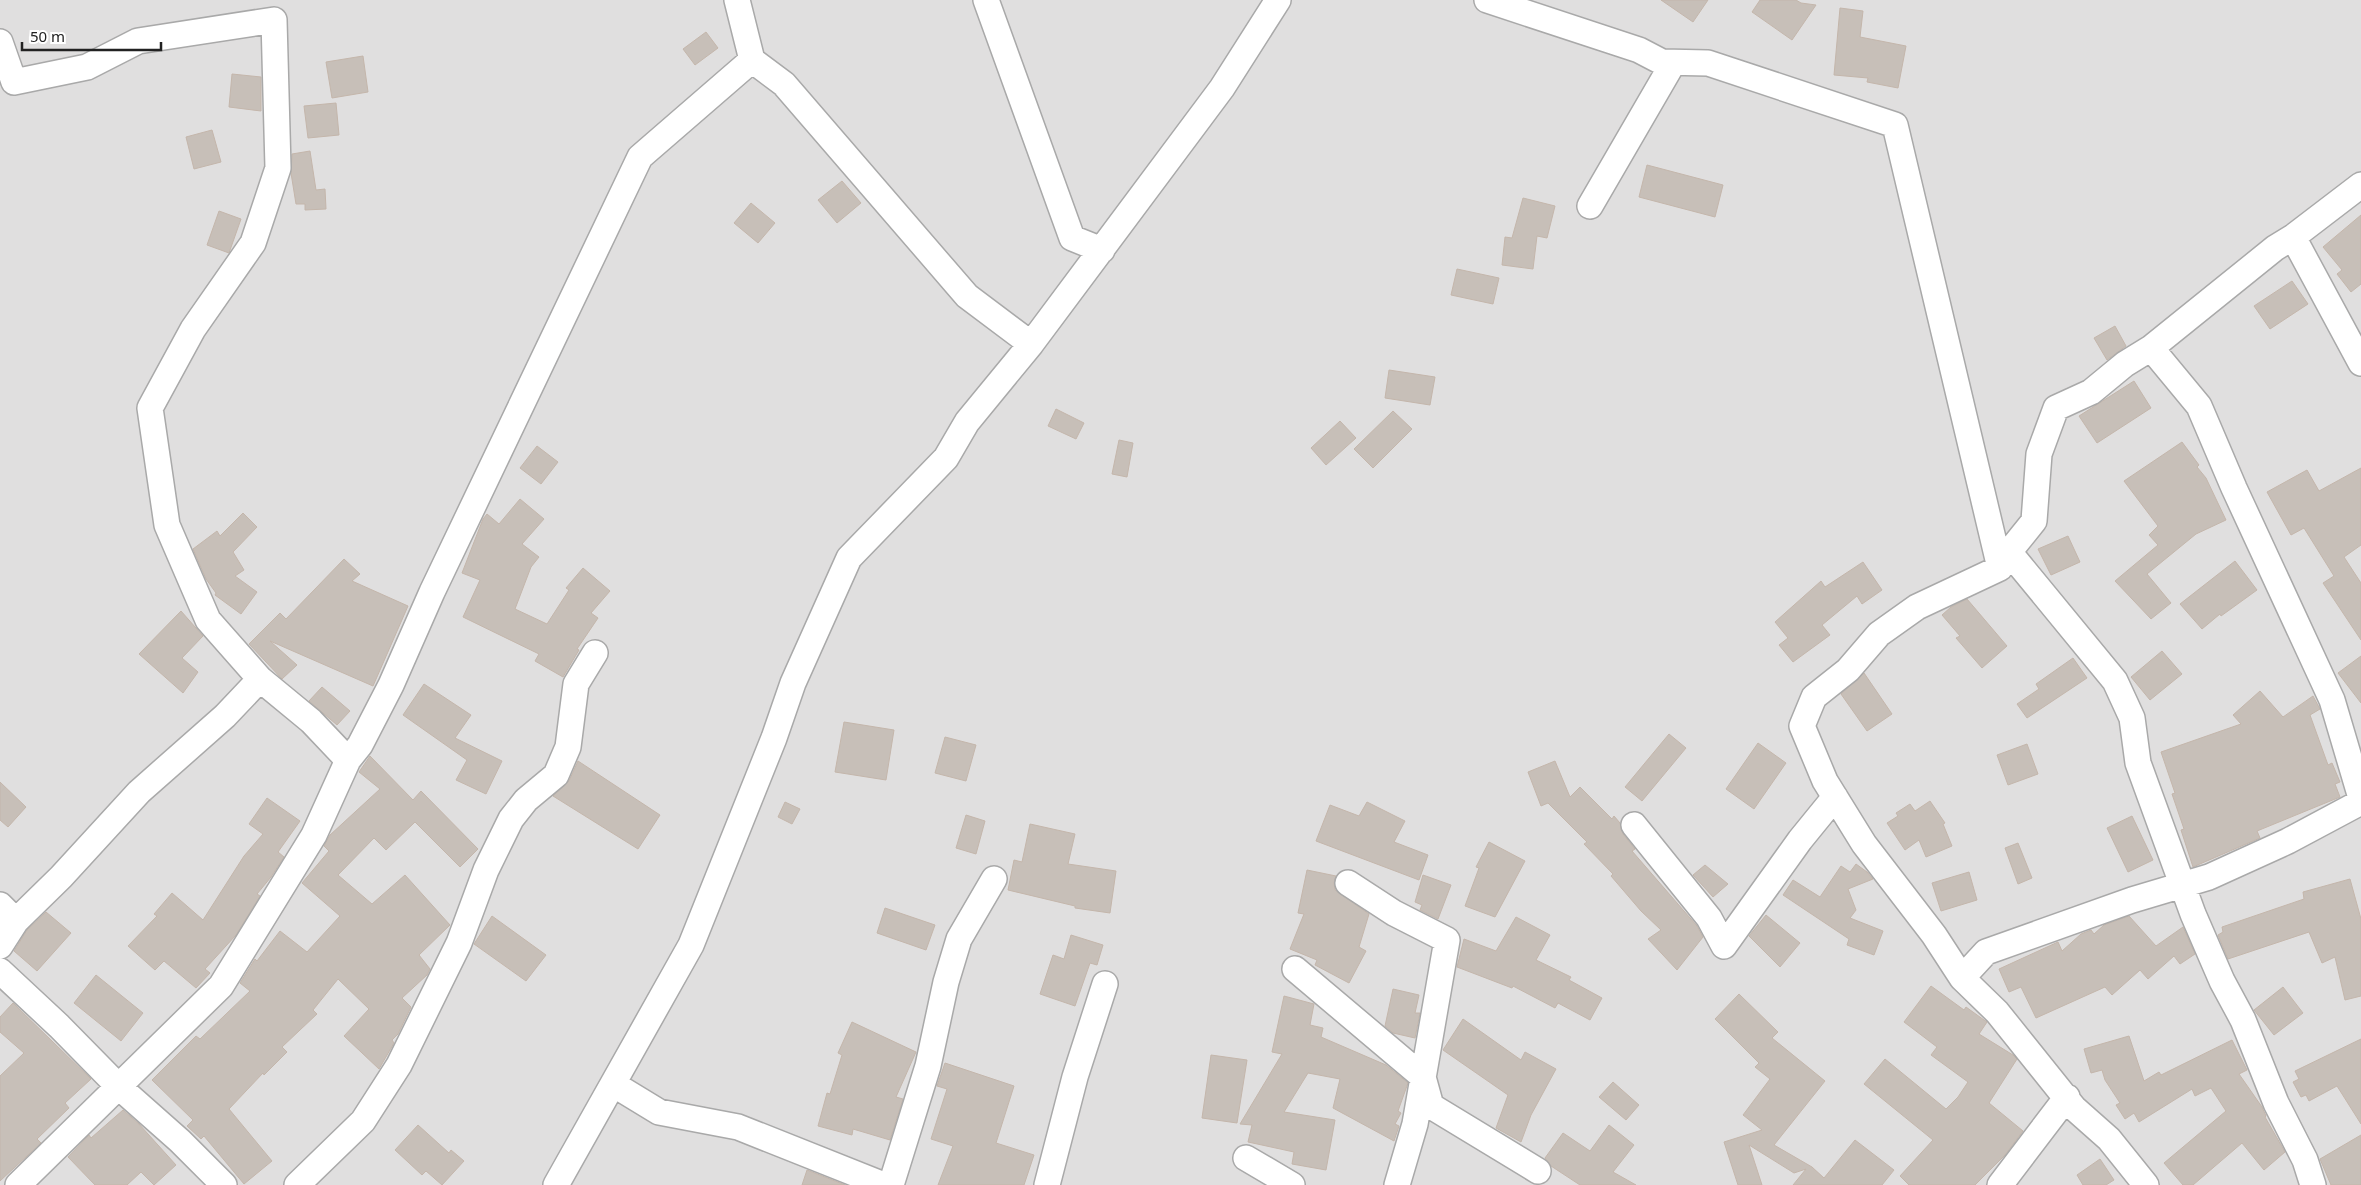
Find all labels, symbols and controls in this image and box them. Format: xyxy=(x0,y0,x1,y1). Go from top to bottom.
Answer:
scale bar xyxy=(22,20,161,52)
text: 50 m xyxy=(30,26,65,46)

